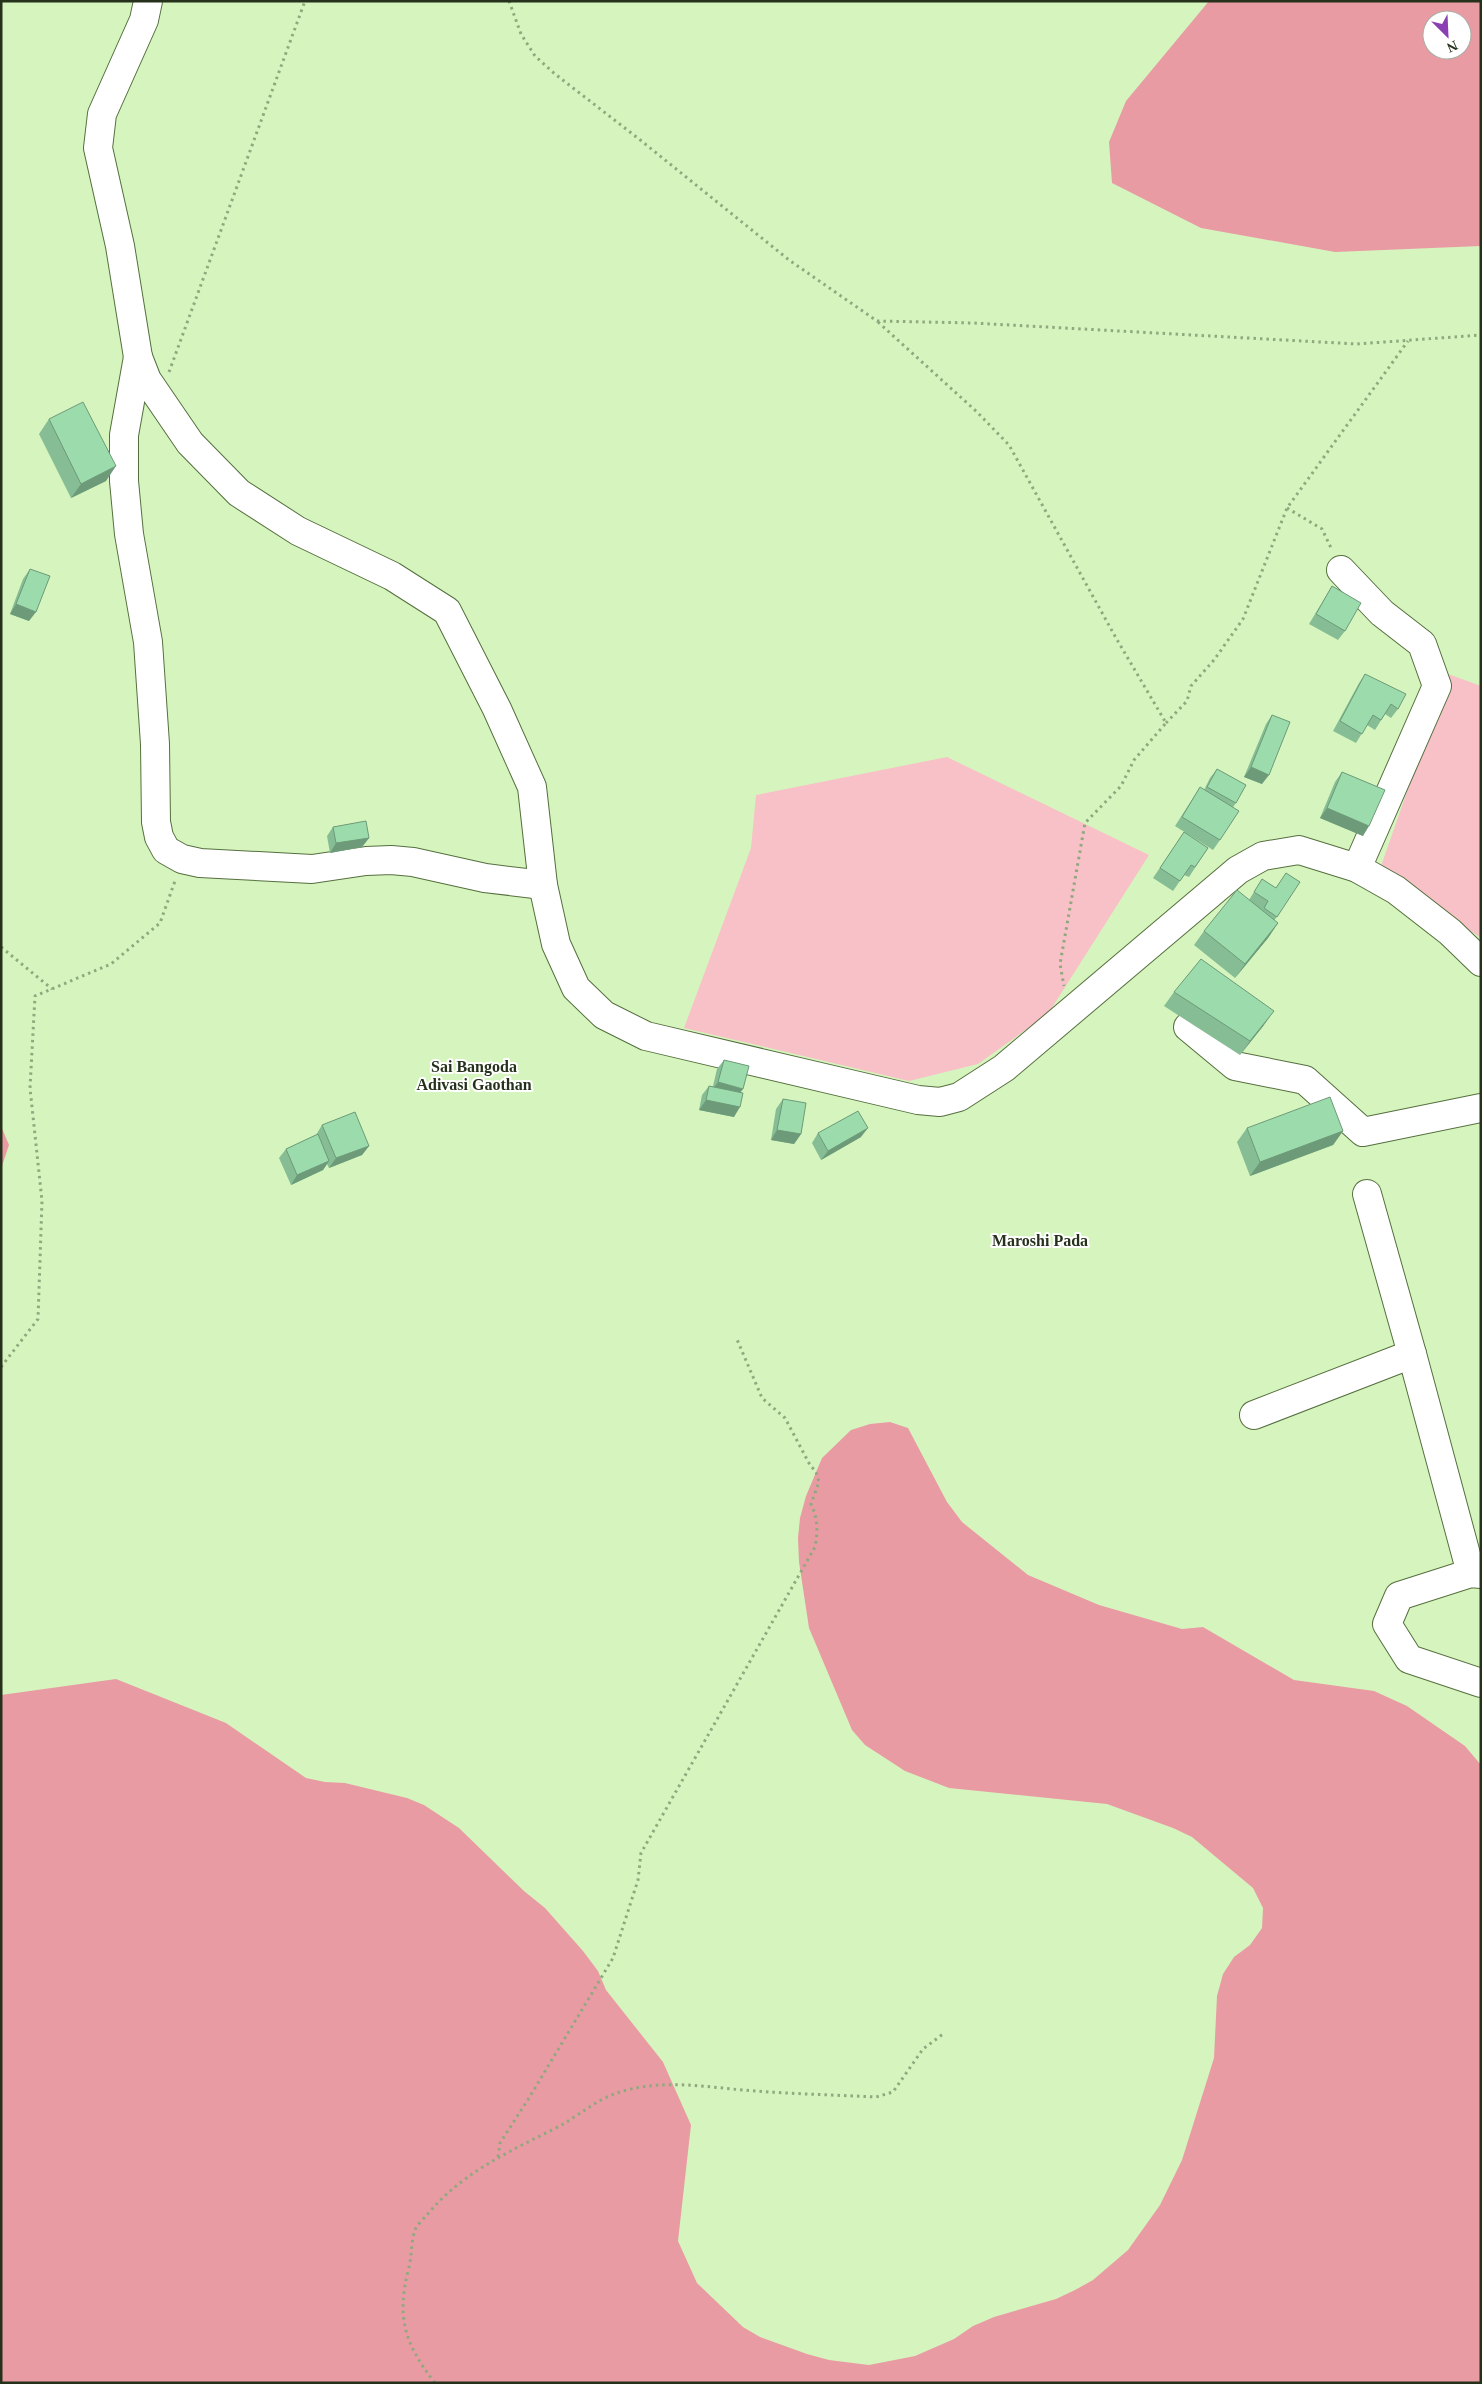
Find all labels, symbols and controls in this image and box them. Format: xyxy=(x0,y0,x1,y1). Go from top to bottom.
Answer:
north arrow xyxy=(1422,10,1472,60)
text: N xyxy=(1444,38,1460,55)
district label: Sai Bangoda Adivasi Gaothan xyxy=(416,1058,532,1093)
district label: Maroshi Pada xyxy=(992,1232,1088,1249)

